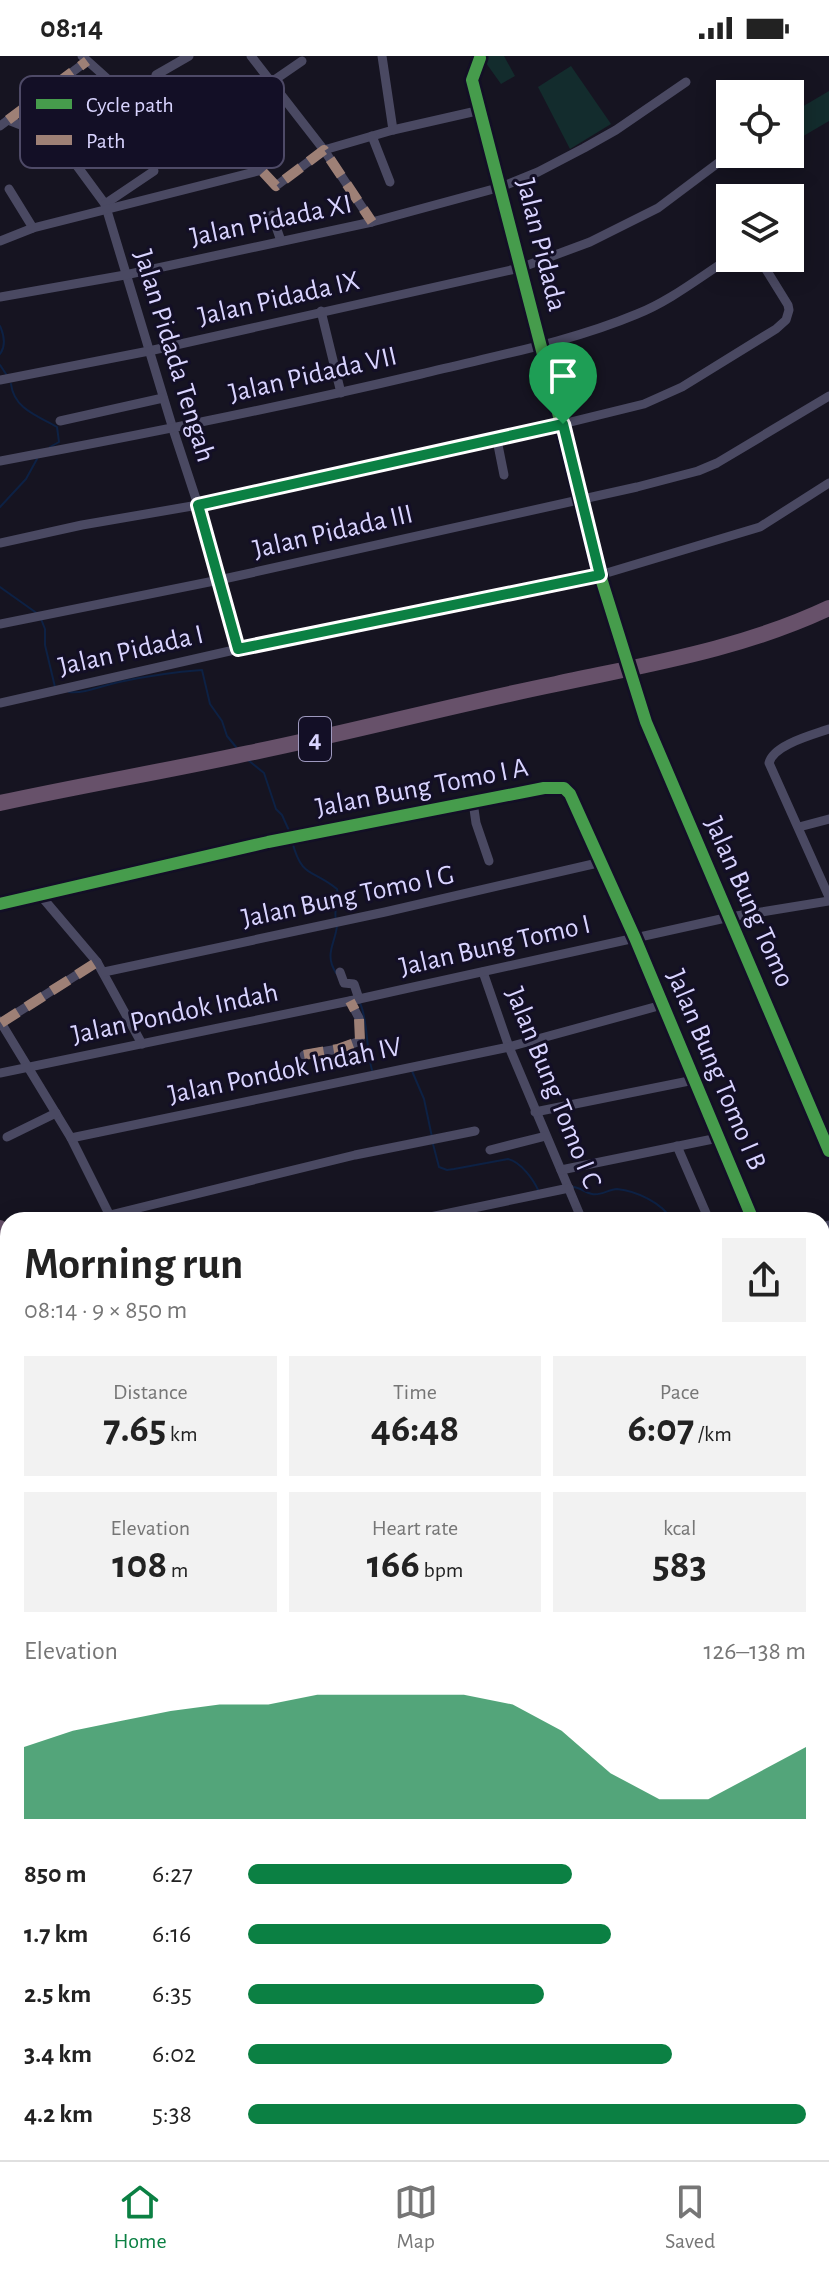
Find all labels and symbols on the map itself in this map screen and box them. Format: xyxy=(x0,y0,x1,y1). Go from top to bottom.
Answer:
legend xyxy=(20,76,284,168)
text: Cycle path xyxy=(86,94,174,116)
text: Path xyxy=(86,130,126,152)
street label: Jalan Pidada xyxy=(511,176,571,314)
street label: Jalan Pidada XI xyxy=(188,190,354,252)
street label: Jalan Pidada Tengah xyxy=(128,246,220,466)
street label: Jalan Pidada IX xyxy=(196,267,362,331)
street label: Jalan Pidada VII xyxy=(226,342,400,408)
pin xyxy=(529,342,597,424)
street label: Jalan Pidada III xyxy=(250,500,416,564)
street label: Jalan Pidada I xyxy=(56,621,206,681)
road number: 4 xyxy=(299,717,331,761)
street label: Jalan Bung Tomo I A xyxy=(313,754,531,822)
street label: Jalan Bung Tomo xyxy=(699,813,799,991)
street label: Jalan Bung Tomo I G xyxy=(239,861,457,933)
street label: Jalan Bung Tomo I xyxy=(397,910,593,982)
street label: Jalan Bung Tomo I B xyxy=(661,966,771,1174)
street label: Jalan Pondok Indah xyxy=(69,978,281,1050)
street label: Jalan Bung Tomo I C xyxy=(500,983,606,1193)
street label: Jalan Pondok Indah IV xyxy=(166,1033,404,1109)

